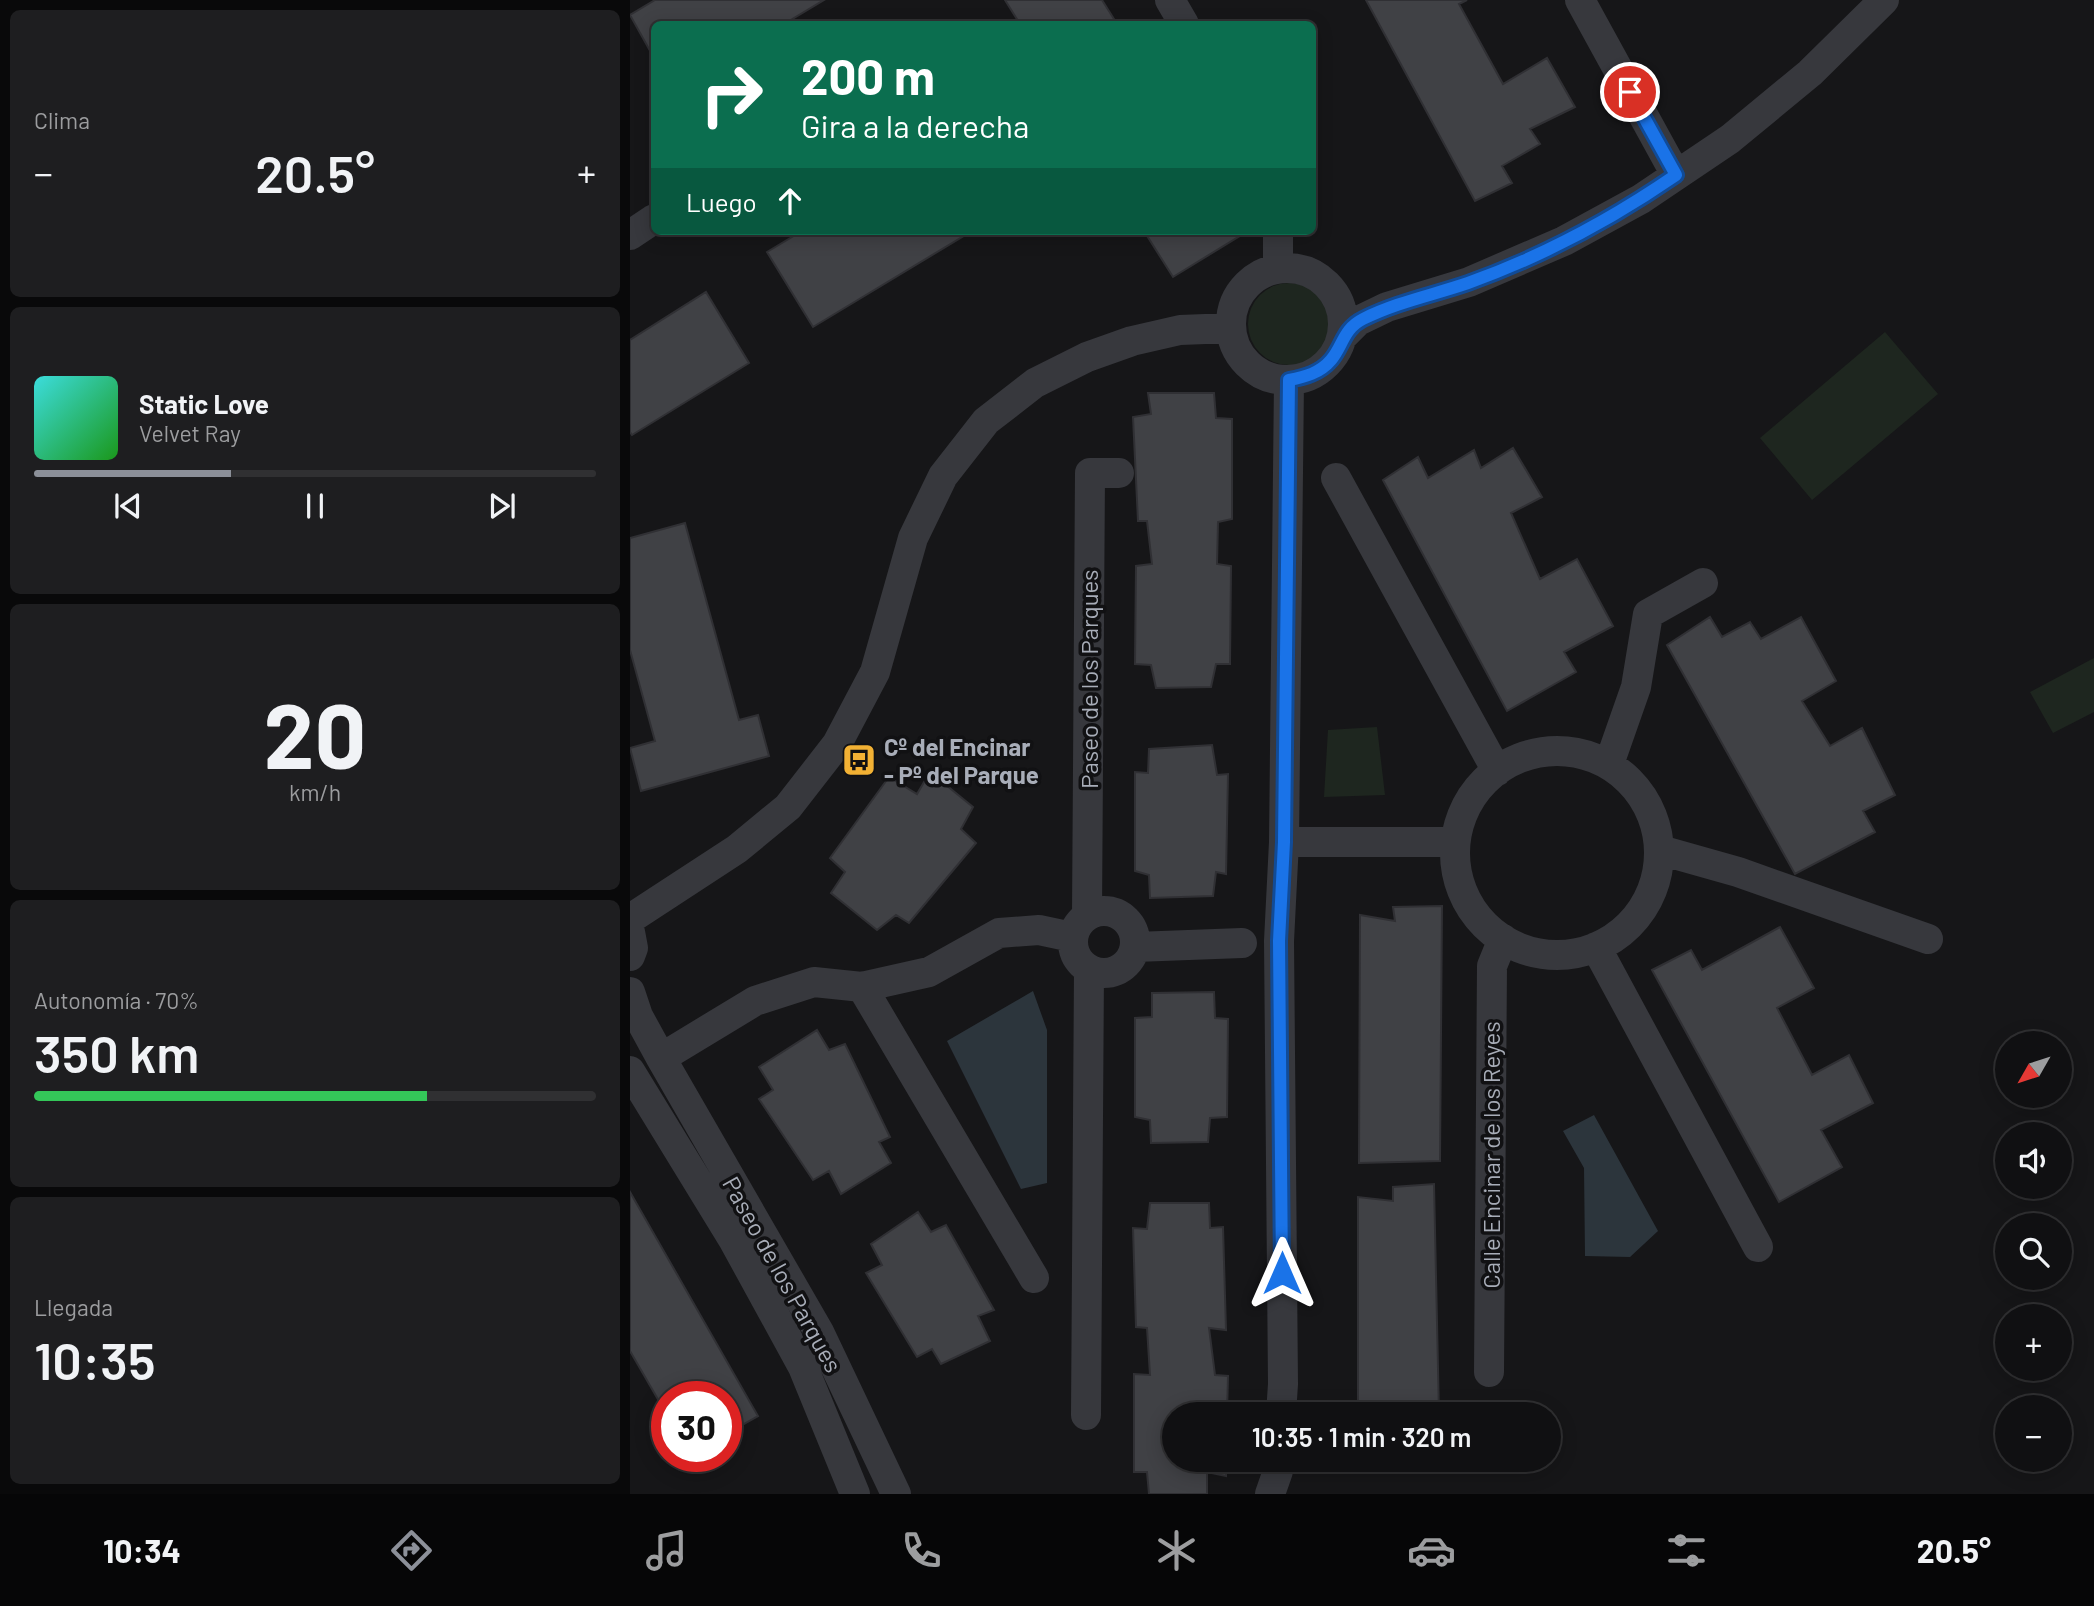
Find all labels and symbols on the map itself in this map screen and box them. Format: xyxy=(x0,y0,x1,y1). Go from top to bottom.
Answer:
pin xyxy=(1600,62,1660,122)
street label: Paseo de los Parques xyxy=(1074,569,1103,789)
place label: Cº del Encinar - Pº del Parque xyxy=(884,732,1039,789)
bus stop icon: Cº del Encinar - Pº del Parque xyxy=(840,741,878,779)
street label: Calle Encinar de los Reyes xyxy=(1476,1021,1505,1289)
north arrow xyxy=(1995,1031,2072,1108)
street label: Paseo de los Parques xyxy=(717,1171,849,1377)
position arrow xyxy=(1245,1236,1319,1310)
speed limit sign: 30 xyxy=(651,1381,742,1472)

